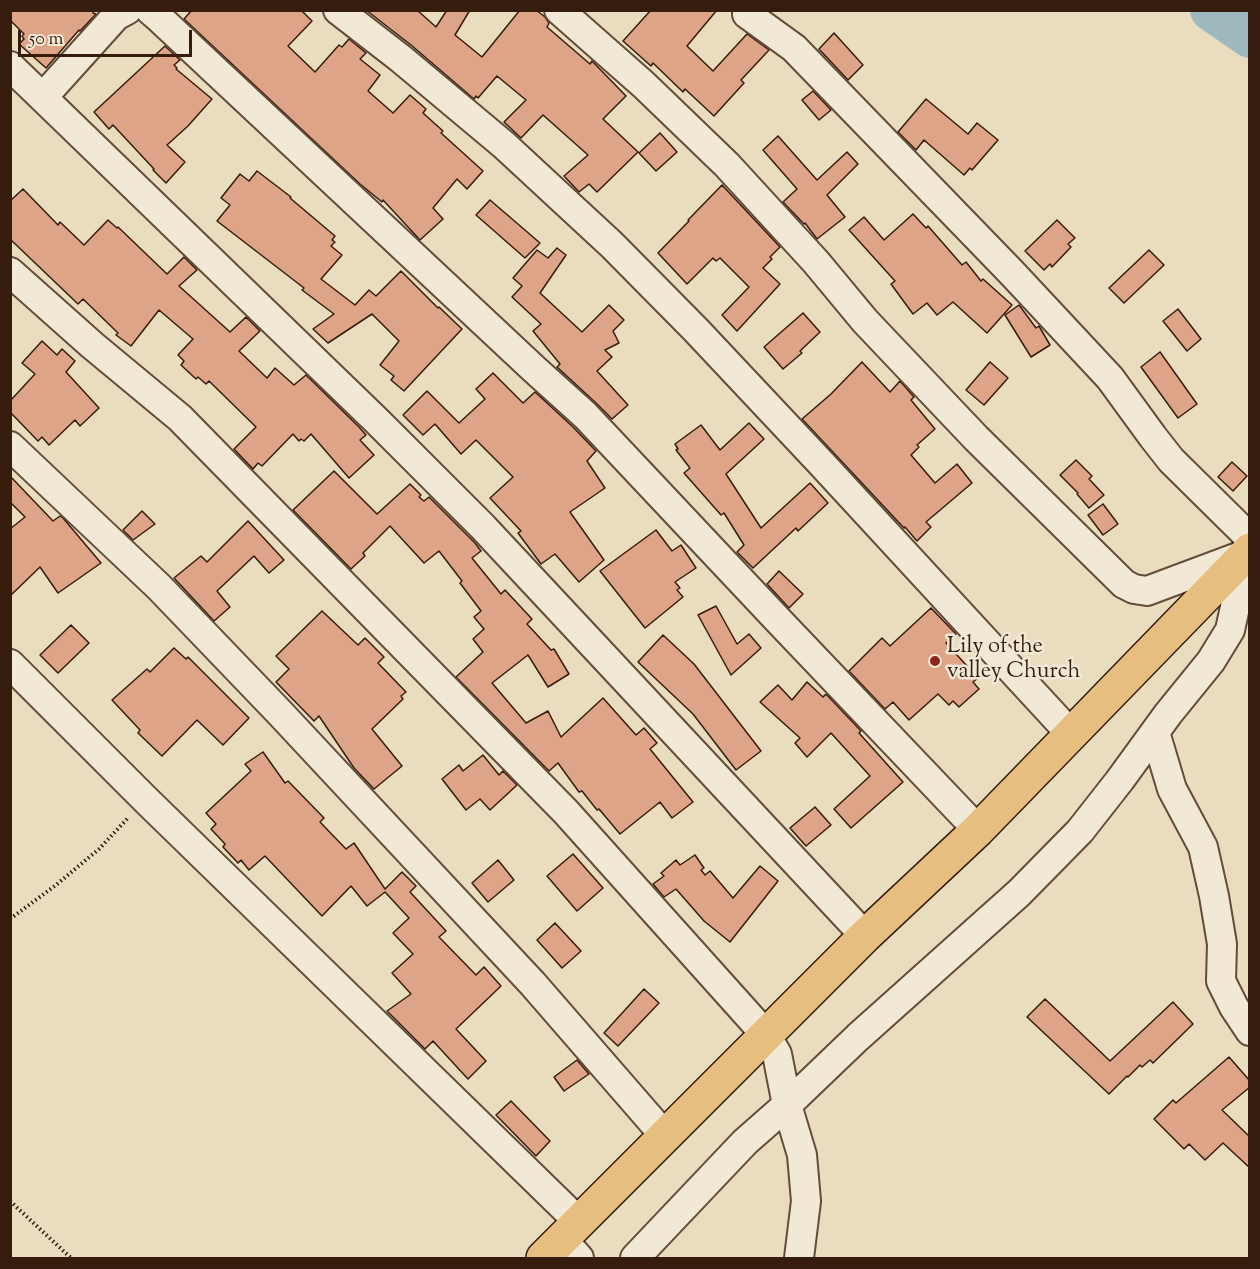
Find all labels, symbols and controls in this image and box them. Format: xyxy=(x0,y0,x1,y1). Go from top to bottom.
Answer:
scale bar xyxy=(21,18,195,56)
text: 50 m xyxy=(29,27,63,53)
place label: Lily of the valley Church xyxy=(947,635,1080,686)
marker: Lily of the valley Church xyxy=(928,654,942,668)

